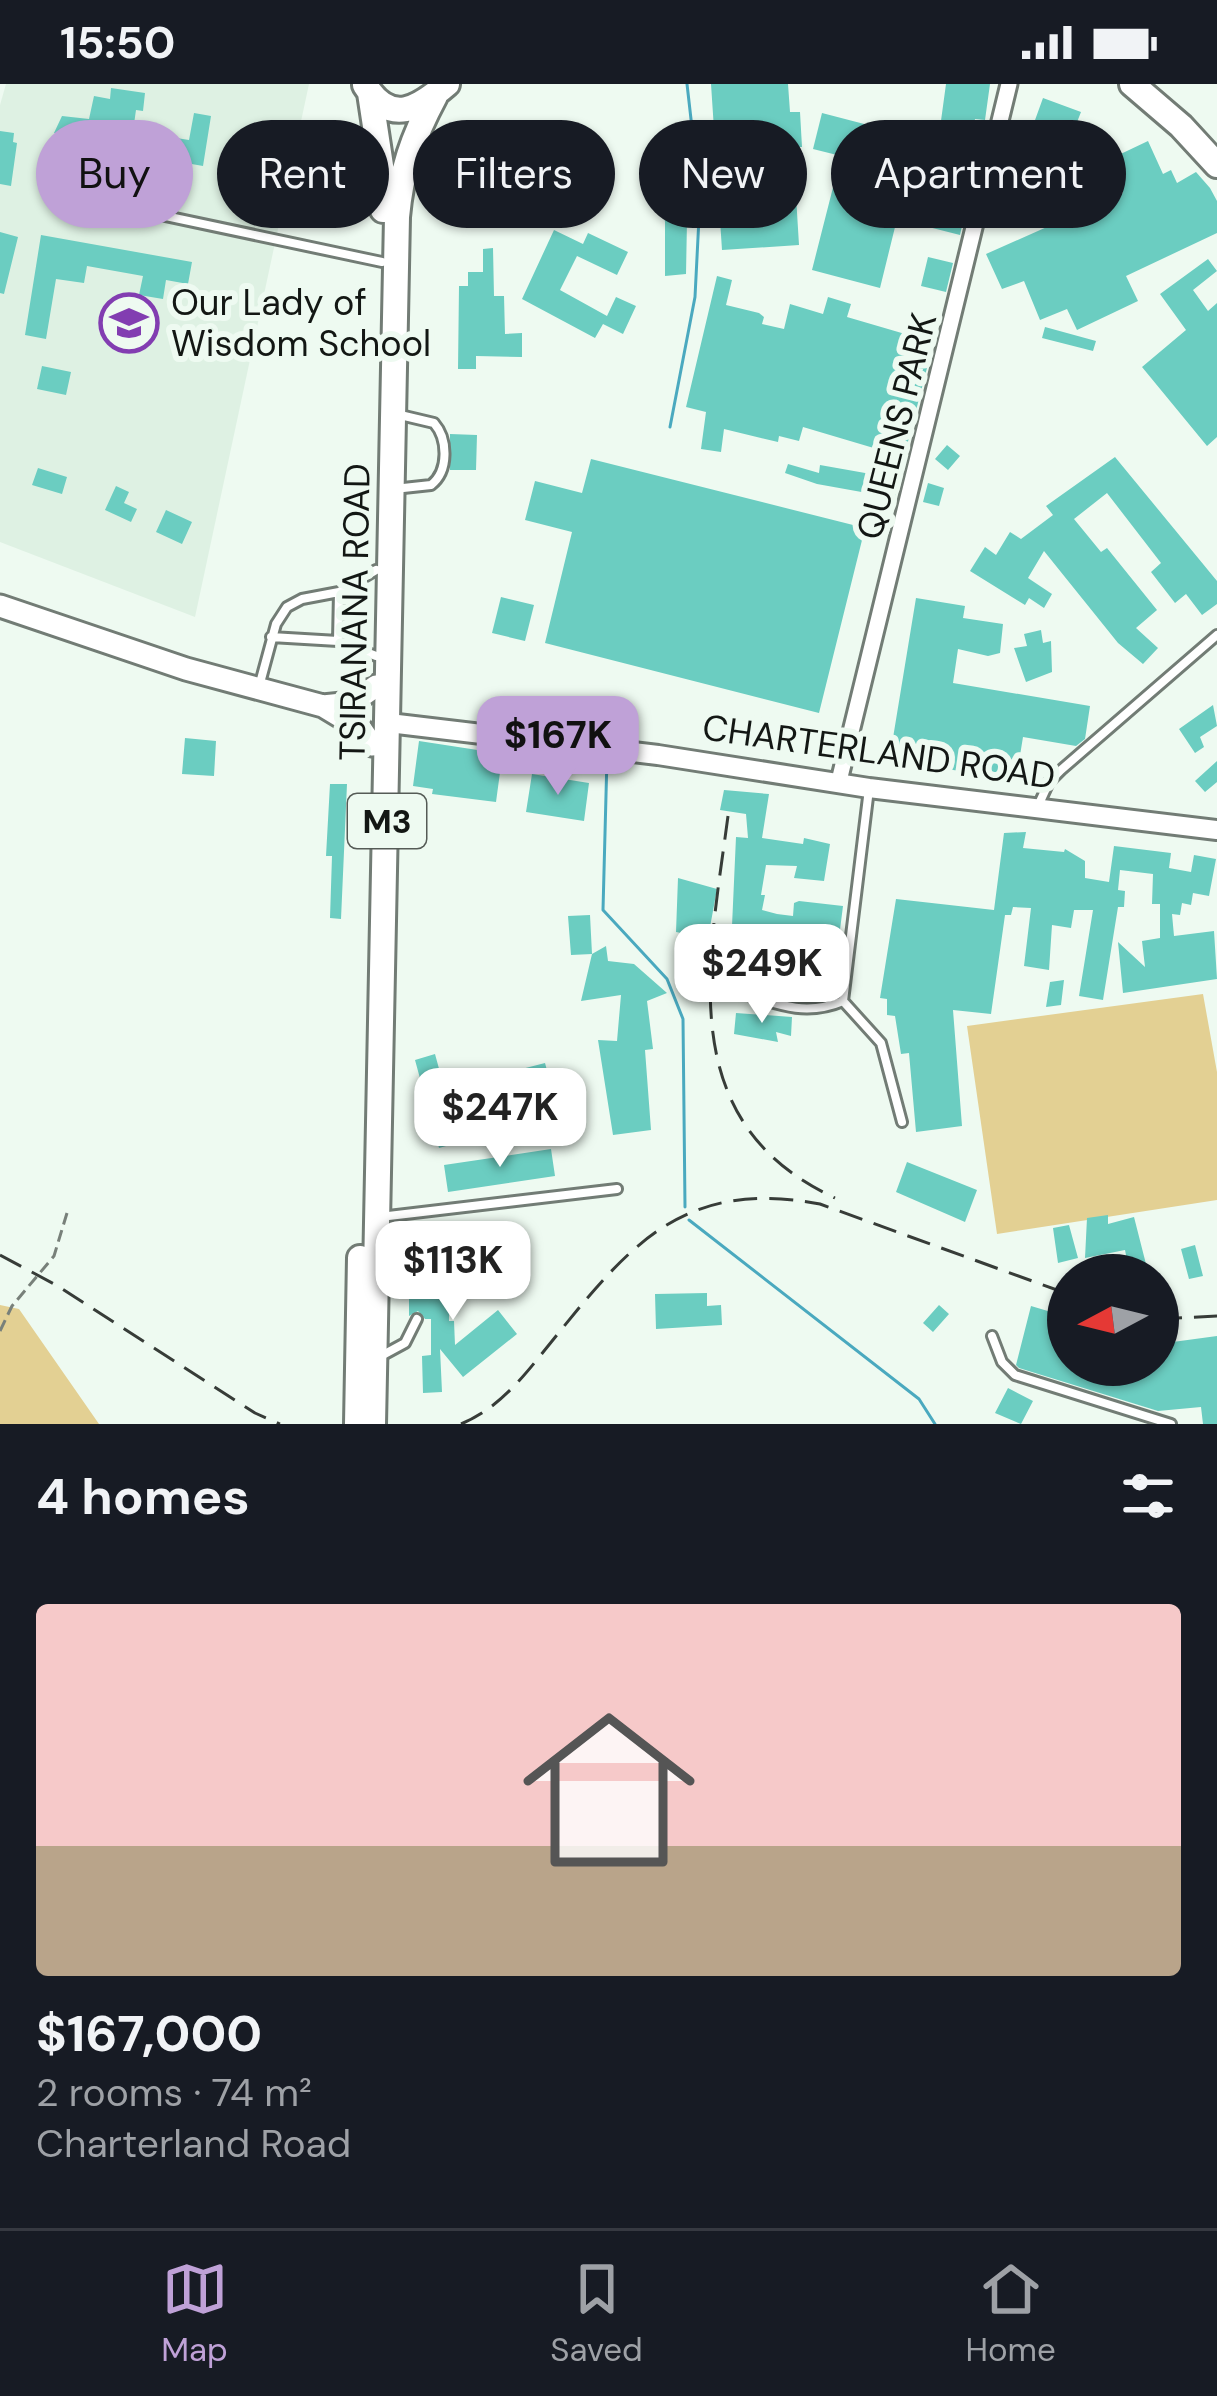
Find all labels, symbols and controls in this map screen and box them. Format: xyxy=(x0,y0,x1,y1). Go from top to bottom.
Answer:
text: 15:50 xyxy=(60,13,175,72)
chip: Buy xyxy=(36,120,193,228)
chip: Rent xyxy=(217,120,389,228)
chip: Filters xyxy=(413,120,615,228)
chip: New xyxy=(639,120,807,228)
chip: Apartment xyxy=(831,120,1126,228)
place label: Our Lady of Wisdom School xyxy=(171,279,431,367)
school or university icon: Our Lady of Wisdom School xyxy=(98,292,160,354)
street label: QUEENS PARK xyxy=(846,308,947,544)
street label: TSIRANANA ROAD xyxy=(328,463,381,761)
pin: $167K xyxy=(474,696,642,798)
street label: CHARTERLAND ROAD xyxy=(700,703,1058,800)
text: $167K xyxy=(504,709,612,760)
road number: M3 xyxy=(348,794,426,848)
pin: $249K xyxy=(678,924,846,1026)
text: $249K xyxy=(701,937,823,988)
pin: $247K xyxy=(416,1068,584,1170)
text: $247K xyxy=(441,1081,559,1132)
pin: $113K xyxy=(369,1221,537,1323)
text: $113K xyxy=(403,1234,503,1285)
north arrow xyxy=(1047,1254,1179,1386)
map controls xyxy=(1047,1254,1179,1386)
text: 4 homes xyxy=(36,1463,250,1530)
icon: filters xyxy=(1115,1463,1181,1529)
icon: home xyxy=(501,1682,717,1898)
text: $167,000 xyxy=(36,2000,262,2067)
text: 2 rooms · 74 m² xyxy=(36,2067,312,2118)
text: Charterland Road xyxy=(36,2118,351,2169)
tab: Map xyxy=(161,2256,228,2371)
tab: Saved xyxy=(550,2256,643,2371)
tab: Home xyxy=(965,2256,1056,2371)

